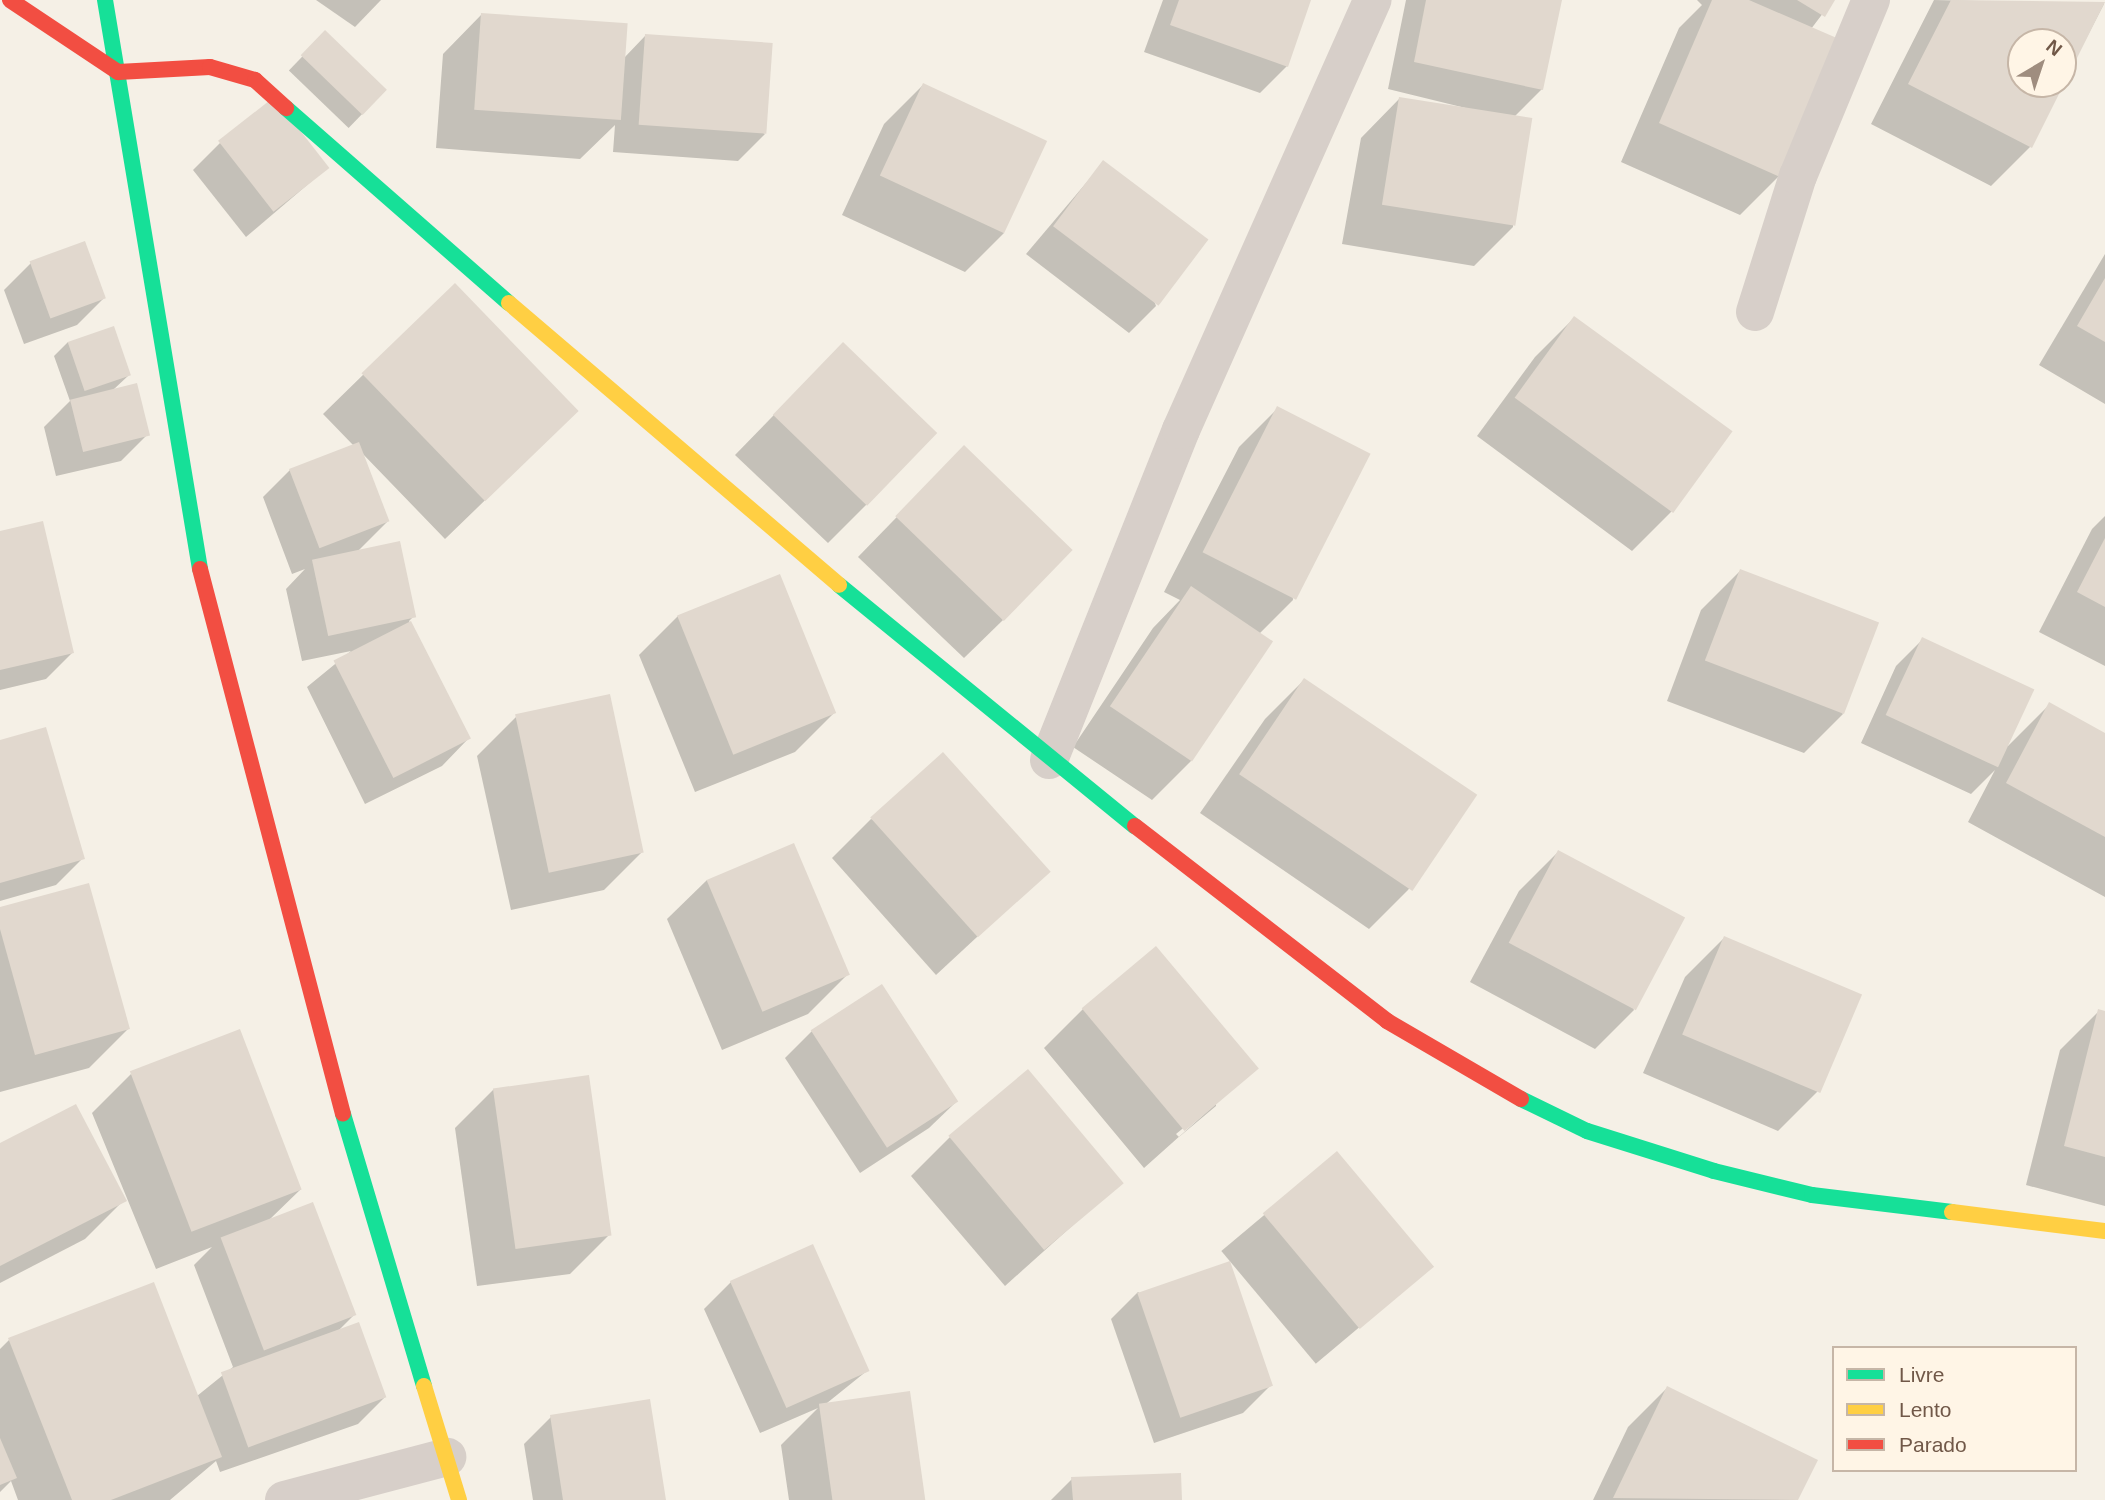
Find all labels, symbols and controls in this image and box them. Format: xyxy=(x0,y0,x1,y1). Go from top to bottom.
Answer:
north arrow xyxy=(2007,28,2077,98)
text: N xyxy=(2042,35,2066,60)
legend xyxy=(1832,1346,2077,1472)
text: Livre xyxy=(1899,1363,1945,1386)
text: Lento xyxy=(1899,1398,1952,1421)
text: Parado xyxy=(1899,1433,1967,1456)

